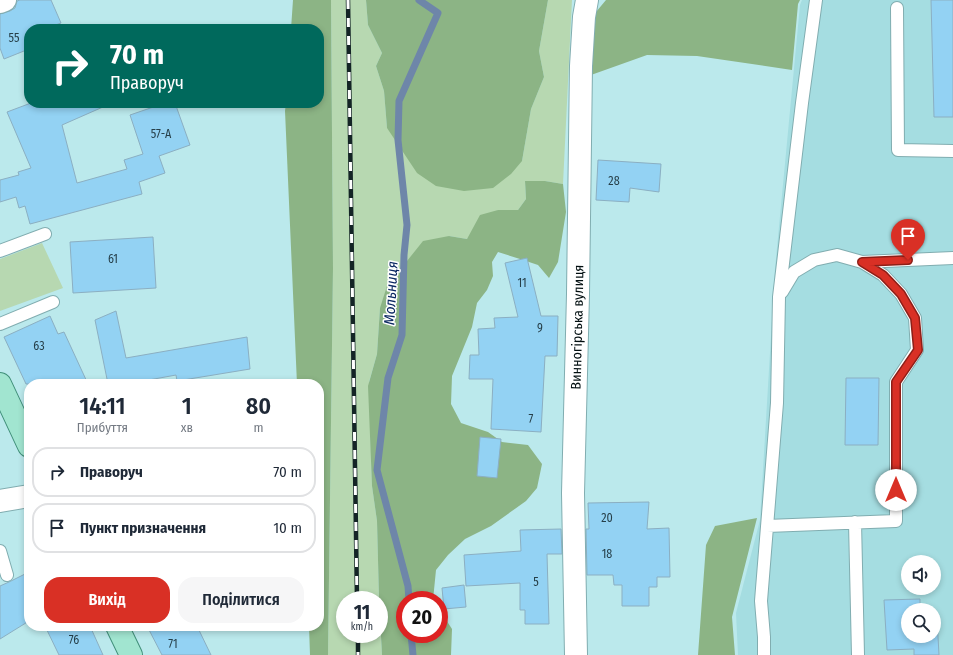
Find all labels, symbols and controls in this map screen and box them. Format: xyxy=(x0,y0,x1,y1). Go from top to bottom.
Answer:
house number: 55 xyxy=(9,31,20,45)
text: 70 m xyxy=(110,38,164,71)
icon: right xyxy=(44,40,96,92)
text: Праворуч xyxy=(110,72,184,94)
house number: 57-А xyxy=(151,127,172,141)
house number: 28 xyxy=(608,174,620,188)
pin xyxy=(891,219,925,260)
icon: arrive xyxy=(897,225,919,247)
house number: 61 xyxy=(108,252,118,266)
water label: Мольниця xyxy=(380,261,402,325)
street label: Винногірська вулиця xyxy=(568,264,587,390)
house number: 11 xyxy=(517,276,527,290)
house number: 9 xyxy=(537,321,543,335)
house number: 63 xyxy=(33,339,45,353)
text: 14:11 xyxy=(79,392,126,420)
text: 1 xyxy=(182,392,192,420)
text: 80 xyxy=(246,392,271,420)
house number: 7 xyxy=(529,412,534,426)
text: Прибуття xyxy=(77,420,128,435)
text: хв xyxy=(181,420,193,435)
text: m xyxy=(253,420,263,435)
icon: right xyxy=(46,461,68,483)
text: Праворуч xyxy=(80,463,143,481)
text: 70 m xyxy=(273,463,302,481)
position arrow xyxy=(875,469,917,511)
house number: 20 xyxy=(601,511,613,525)
icon: arrive xyxy=(46,517,68,539)
text: Пункт призначення xyxy=(80,519,206,537)
text: 10 m xyxy=(273,519,302,537)
house number: 18 xyxy=(602,547,612,561)
map controls xyxy=(901,555,941,643)
button: sound xyxy=(901,555,941,595)
house number: 5 xyxy=(533,575,539,589)
button: Вихід xyxy=(44,577,170,623)
button: Поділитися xyxy=(178,577,304,623)
speed limit sign: 20 xyxy=(396,591,448,643)
text: 11 xyxy=(354,600,370,624)
button: search xyxy=(901,603,941,643)
text: km/h xyxy=(351,621,373,633)
house number: 76 xyxy=(69,633,79,647)
house number: 71 xyxy=(168,637,178,651)

